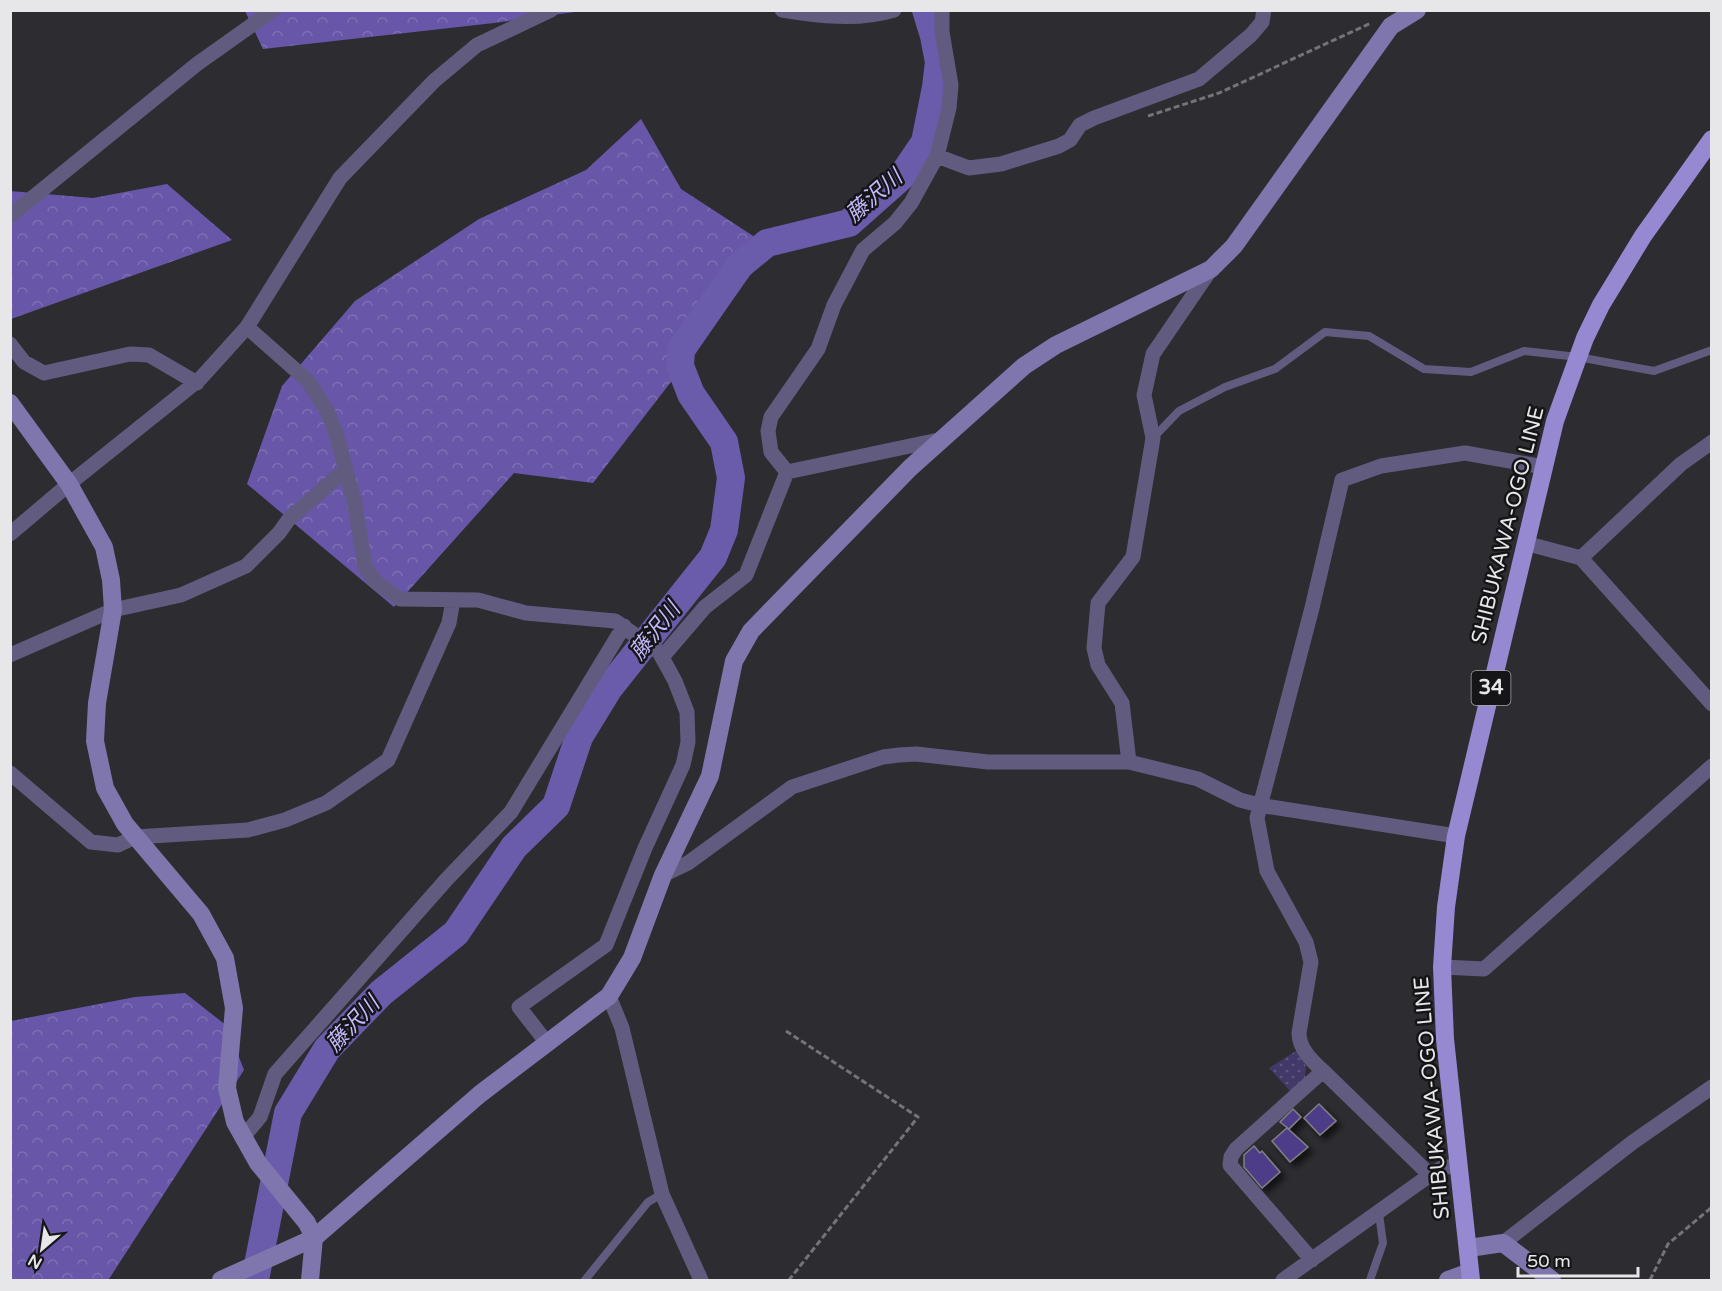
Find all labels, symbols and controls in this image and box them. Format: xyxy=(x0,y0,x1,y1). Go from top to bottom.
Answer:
water label: 藤沢川 xyxy=(841,163,909,227)
street label: SHIBUKAWA-OGO LINE xyxy=(1466,404,1550,646)
water label: 藤沢川 xyxy=(624,595,687,665)
road number: 34 xyxy=(1472,671,1510,705)
street label: SHIBUKAWA-OGO LINE xyxy=(1409,976,1455,1220)
water label: 藤沢川 xyxy=(321,990,386,1057)
north arrow xyxy=(12,1219,72,1279)
scale bar xyxy=(1518,1240,1638,1278)
text: N xyxy=(25,1249,46,1273)
text: 50 m xyxy=(1527,1250,1571,1272)

